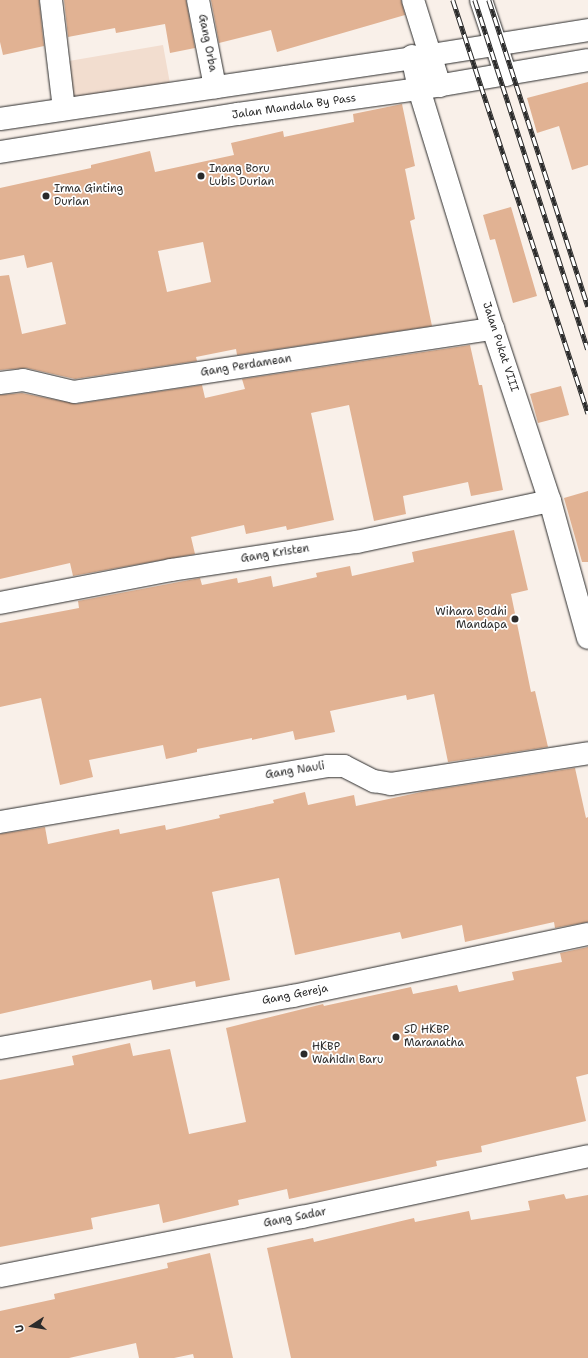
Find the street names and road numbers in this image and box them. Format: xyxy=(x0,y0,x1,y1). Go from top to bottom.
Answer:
street label: Gang Orba xyxy=(195,13,219,73)
street label: Jalan Mandala By Pass xyxy=(231,92,357,122)
street label: Jalan Pukat VIII xyxy=(479,300,521,394)
street label: Gang Perdamean xyxy=(200,352,292,380)
street label: Gang Kristen xyxy=(240,542,310,566)
street label: Gang Nauli xyxy=(264,760,326,782)
street label: Gang Gereja xyxy=(261,982,329,1008)
street label: Gang Sadar xyxy=(262,1205,328,1231)

